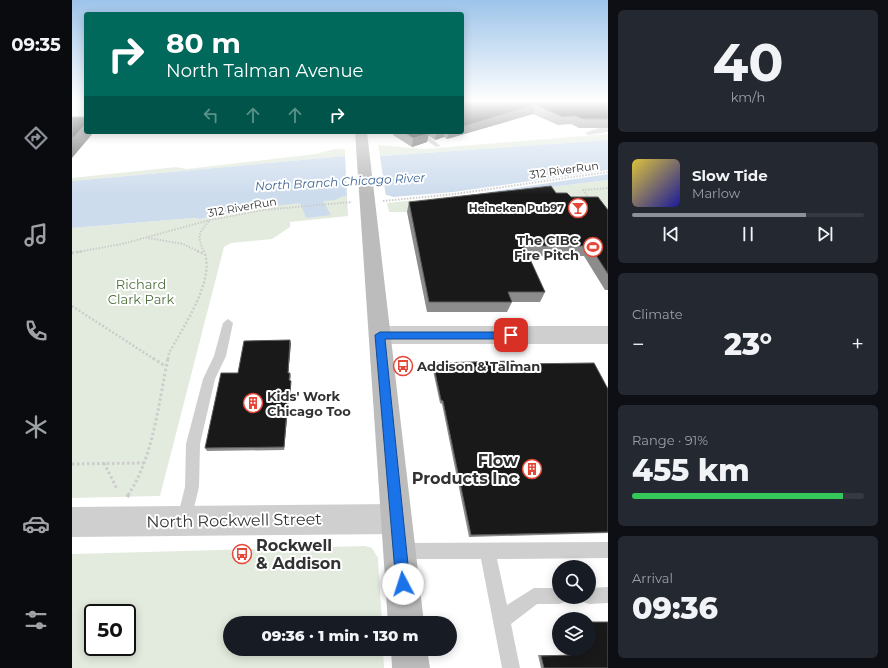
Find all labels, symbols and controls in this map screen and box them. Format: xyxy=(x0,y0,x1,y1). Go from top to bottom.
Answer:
text: 80 m xyxy=(166,26,241,60)
icon: right xyxy=(100,28,152,80)
text: 40 xyxy=(712,31,784,94)
text: 09:35 xyxy=(11,34,61,56)
text: North Talman Avenue xyxy=(166,60,363,82)
text: km/h xyxy=(731,89,765,105)
icon: left xyxy=(200,104,222,126)
icon: ahead xyxy=(242,104,264,126)
icon: ahead xyxy=(284,104,306,126)
icon: right xyxy=(326,104,348,126)
icon: directions xyxy=(22,124,50,152)
street label: 312 RiverRun xyxy=(529,158,599,182)
text: Slow Tide xyxy=(692,166,768,185)
water label: North Branch Chicago River xyxy=(255,170,426,193)
text: Marlow xyxy=(692,185,740,201)
street label: 312 RiverRun xyxy=(206,194,278,220)
bar icon: Heineken Pub97 xyxy=(567,197,589,219)
place label: Heineken Pub97 xyxy=(469,201,564,215)
icon: music xyxy=(22,221,50,249)
icon: previous xyxy=(660,223,682,245)
icon: pause xyxy=(737,223,759,245)
icon: next xyxy=(814,223,836,245)
place label: The CIBC Fire Pitch xyxy=(514,232,580,263)
sports icon: The CIBC Fire Pitch xyxy=(582,236,604,258)
park label: Richard Clark Park xyxy=(108,276,174,307)
text: Climate xyxy=(632,306,683,322)
icon: phone xyxy=(22,317,50,345)
pin xyxy=(494,318,528,352)
icon: arrive xyxy=(500,324,522,346)
text: 23° xyxy=(724,326,772,363)
text: − xyxy=(632,331,645,358)
text: + xyxy=(851,331,864,358)
bus stop icon: Addison & Talman xyxy=(392,355,414,377)
place label: Addison & Talman xyxy=(416,358,540,374)
place label: Kids' Work Chicago Too xyxy=(267,388,351,419)
building icon: Kids' Work Chicago Too xyxy=(242,392,264,414)
icon: climate xyxy=(22,413,50,441)
text: Range · 91% xyxy=(632,432,708,448)
place label: Flow Products Inc xyxy=(412,451,519,488)
text: 455 km xyxy=(632,452,750,489)
building icon: Flow Products Inc xyxy=(521,458,543,480)
street label: North Rockwell Street xyxy=(146,509,322,532)
icon: car xyxy=(22,510,50,538)
place label: Rockwell & Addison xyxy=(256,536,341,573)
bus stop icon: Rockwell & Addison xyxy=(231,543,253,565)
map controls xyxy=(552,560,596,656)
button: search xyxy=(552,560,596,604)
position arrow xyxy=(382,563,424,605)
text: Arrival xyxy=(632,570,673,586)
text: 09:36 xyxy=(632,590,718,627)
speed limit sign: 50 xyxy=(84,604,136,656)
icon: filters xyxy=(22,606,50,634)
button: layers xyxy=(552,612,596,656)
text: 09:36 · 1 min · 130 m xyxy=(262,626,418,645)

